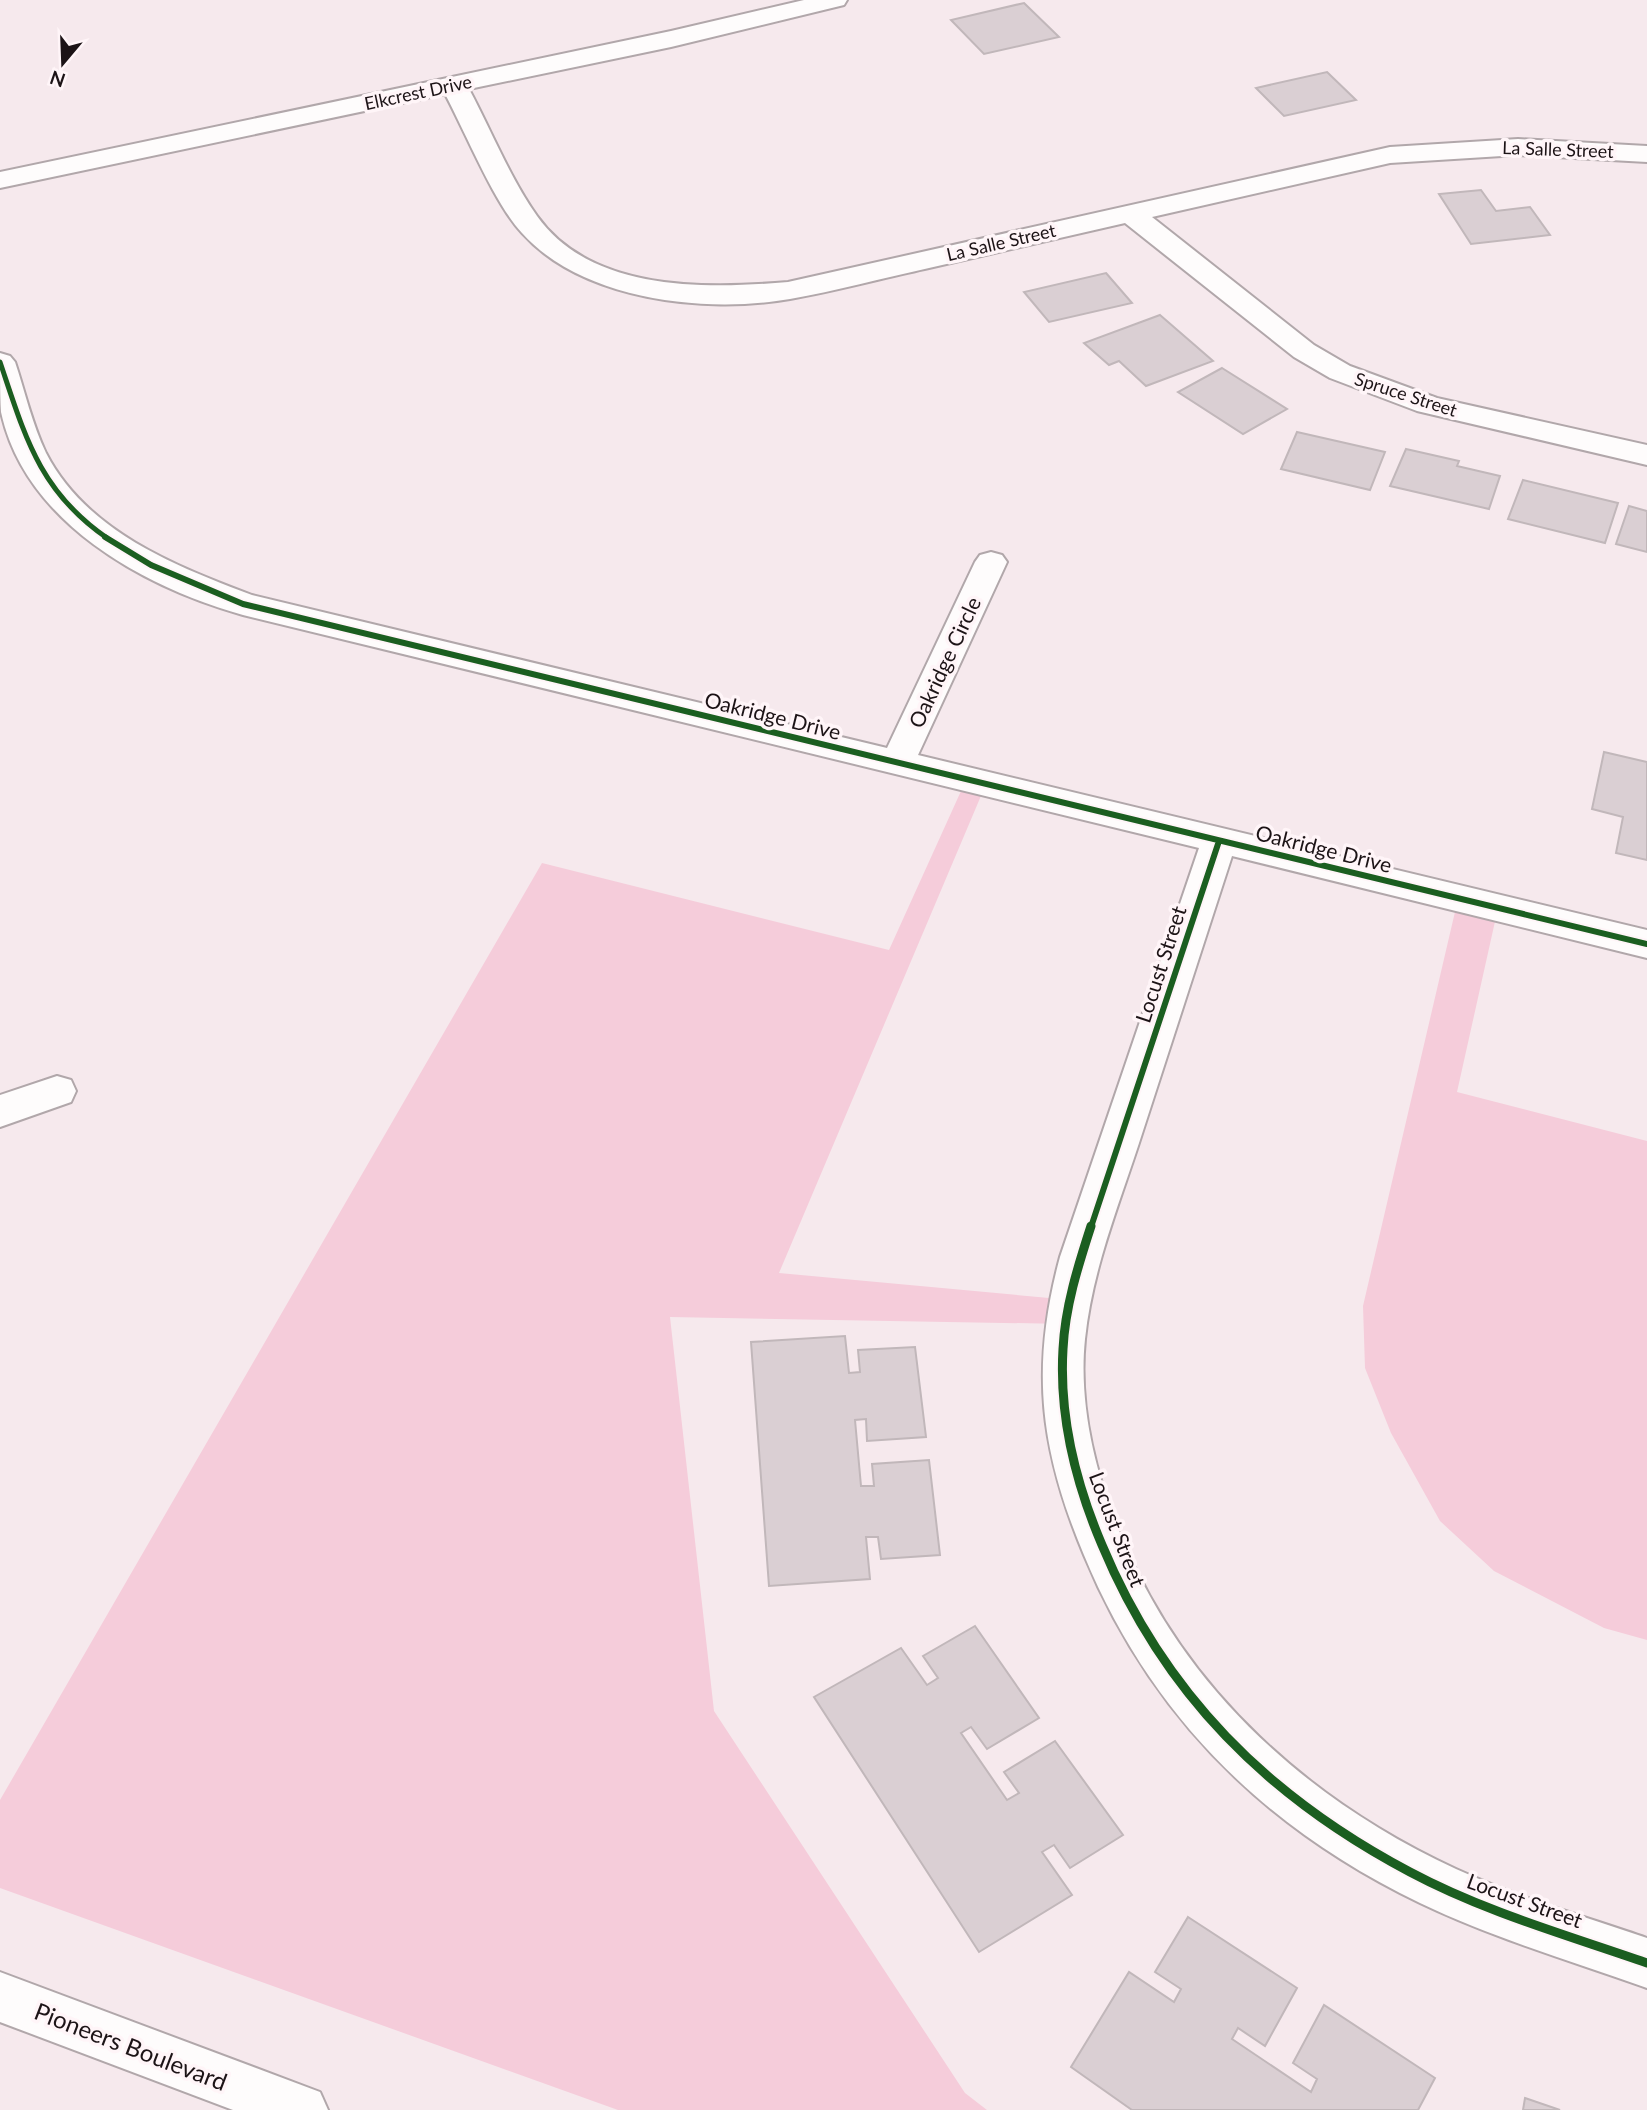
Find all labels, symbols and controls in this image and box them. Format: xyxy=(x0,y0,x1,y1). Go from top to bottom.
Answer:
north arrow xyxy=(28,28,98,98)
text: N xyxy=(47,66,68,93)
street label: Elkcrest Drive xyxy=(362,70,474,114)
street label: La Salle Street xyxy=(1502,136,1615,162)
street label: La Salle Street xyxy=(944,219,1058,265)
street label: Spruce Street xyxy=(1352,367,1460,421)
street label: Oakridge Circle xyxy=(903,593,985,731)
street label: Oakridge Drive xyxy=(702,686,844,744)
street label: Oakridge Drive xyxy=(1253,819,1395,877)
street label: Locust Street xyxy=(1129,902,1191,1025)
street label: Locust Street xyxy=(1085,1468,1152,1590)
street label: Locust Street xyxy=(1464,1868,1587,1933)
street label: Pioneers Boulevard xyxy=(31,1996,231,2096)

